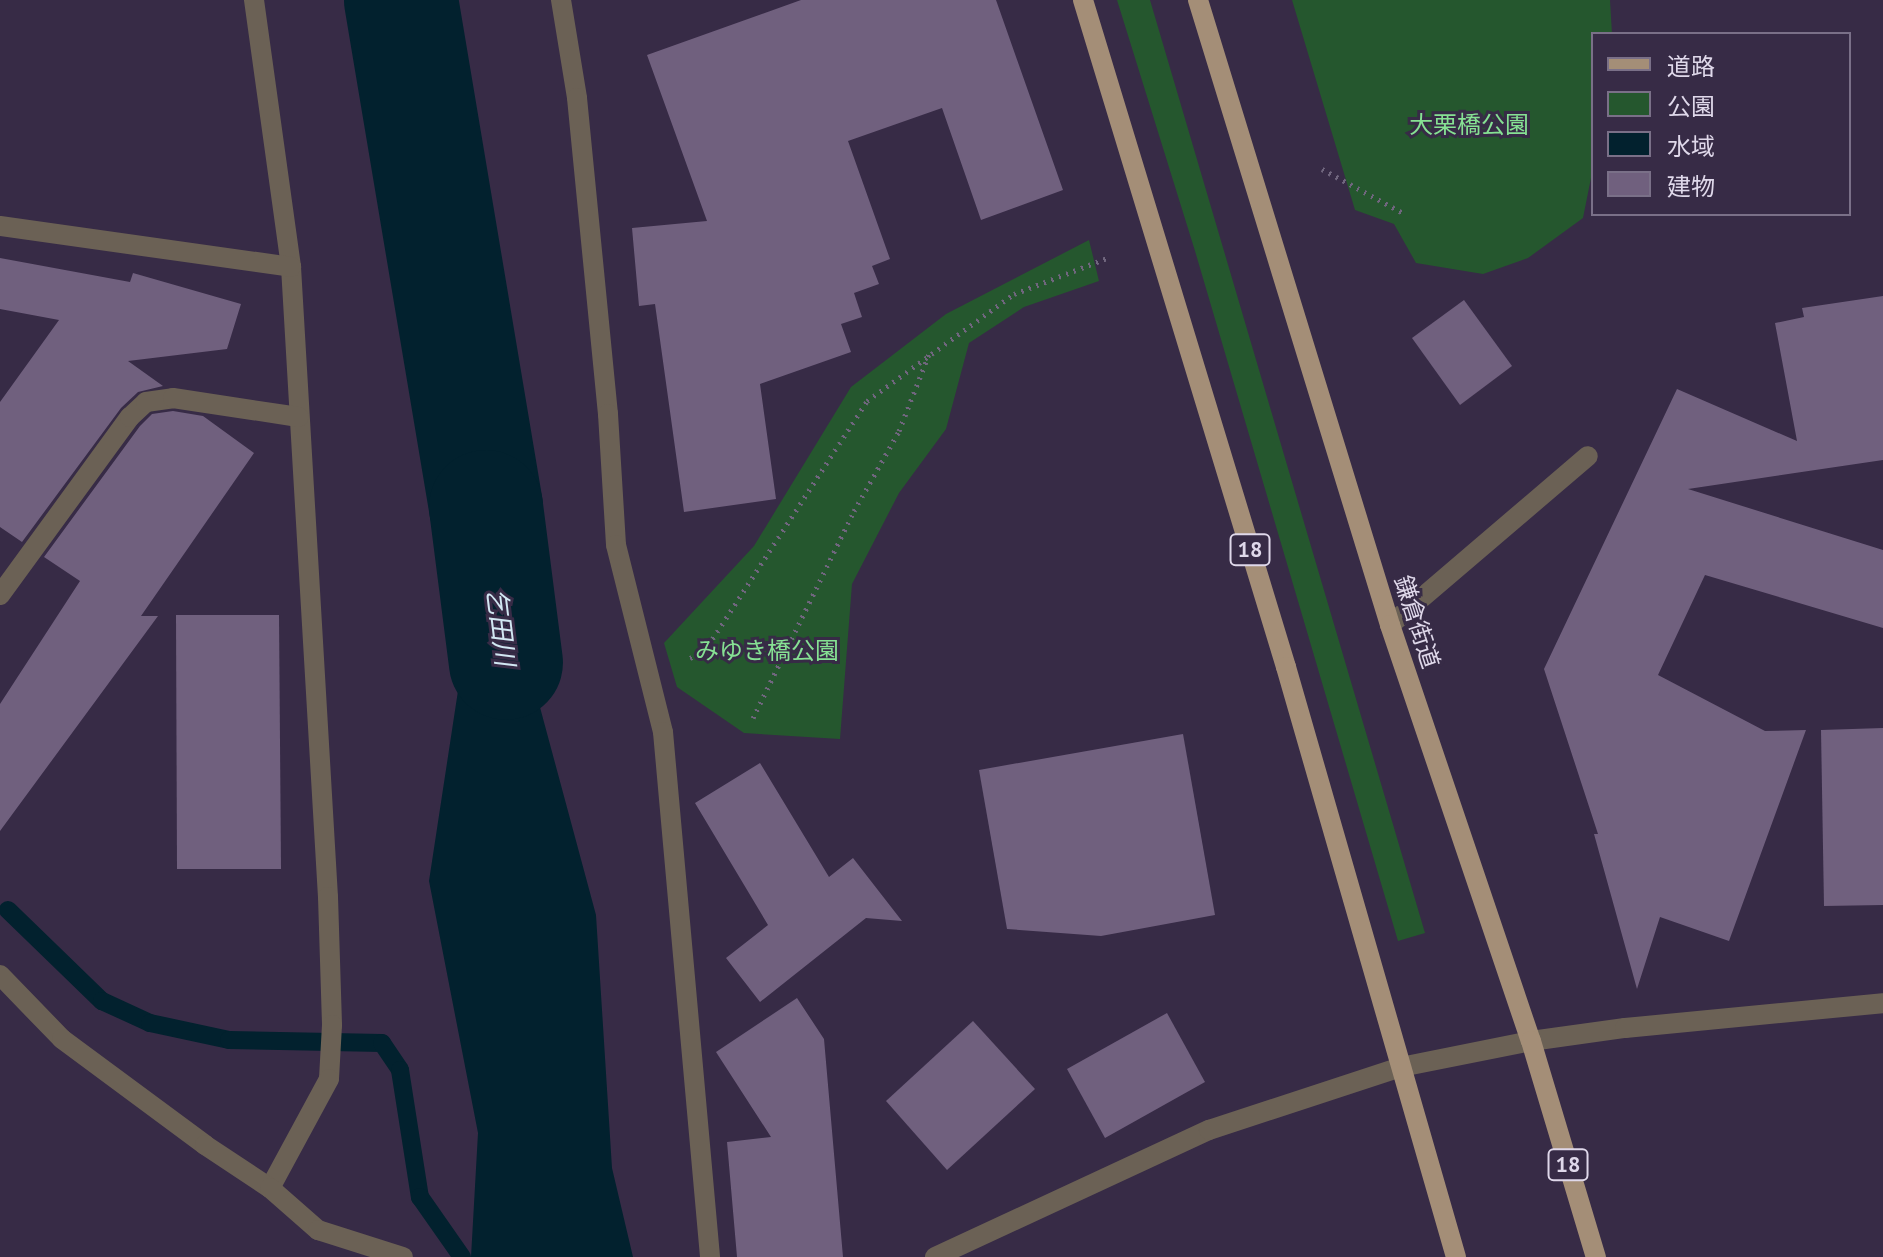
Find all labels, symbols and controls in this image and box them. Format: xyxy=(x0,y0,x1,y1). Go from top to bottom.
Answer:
legend xyxy=(1591,32,1851,216)
text: 道路 xyxy=(1667,51,1715,82)
text: 公園 xyxy=(1667,91,1715,122)
park label: 大栗橋公園 xyxy=(1409,111,1529,139)
text: 水域 xyxy=(1667,131,1715,162)
text: 建物 xyxy=(1667,171,1715,202)
road number: 18 xyxy=(1228,532,1272,568)
street label: 鎌倉街道 xyxy=(1388,572,1446,672)
water label: 乞田川 xyxy=(481,586,521,668)
park label: みゆき橋公園 xyxy=(695,637,839,665)
road number: 18 xyxy=(1546,1147,1590,1183)

